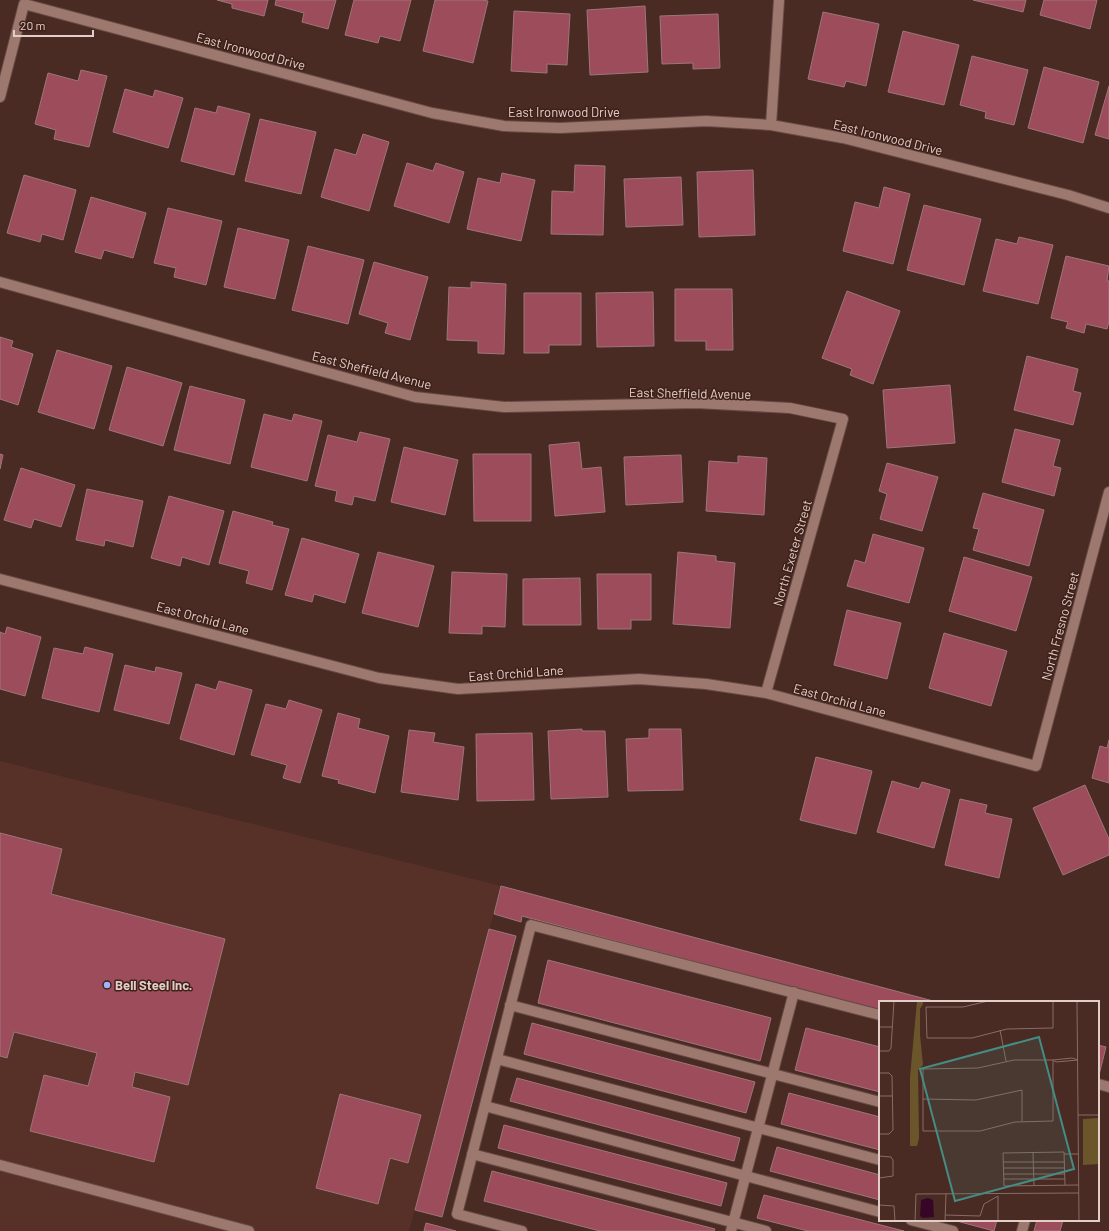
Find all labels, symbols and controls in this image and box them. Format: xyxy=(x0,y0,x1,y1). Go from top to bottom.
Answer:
scale bar xyxy=(14,12,93,38)
text: 20 m xyxy=(20,18,46,32)
street label: East Ironwood Drive xyxy=(195,29,307,73)
street label: East Ironwood Drive xyxy=(508,104,620,120)
street label: East Ironwood Drive xyxy=(832,116,944,158)
street label: East Sheffield Avenue xyxy=(311,347,433,393)
street label: East Sheffield Avenue xyxy=(629,384,751,402)
street label: North Exeter Street xyxy=(769,498,815,608)
street label: North Fresno Street xyxy=(1038,570,1082,682)
street label: East Orchid Lane xyxy=(155,598,251,638)
street label: East Orchid Lane xyxy=(468,662,564,684)
street label: East Orchid Lane xyxy=(792,680,888,720)
place label: Bell Steel Inc. xyxy=(115,977,192,993)
marker: Bell Steel Inc. xyxy=(102,980,112,990)
inset map xyxy=(879,1001,1099,1221)

